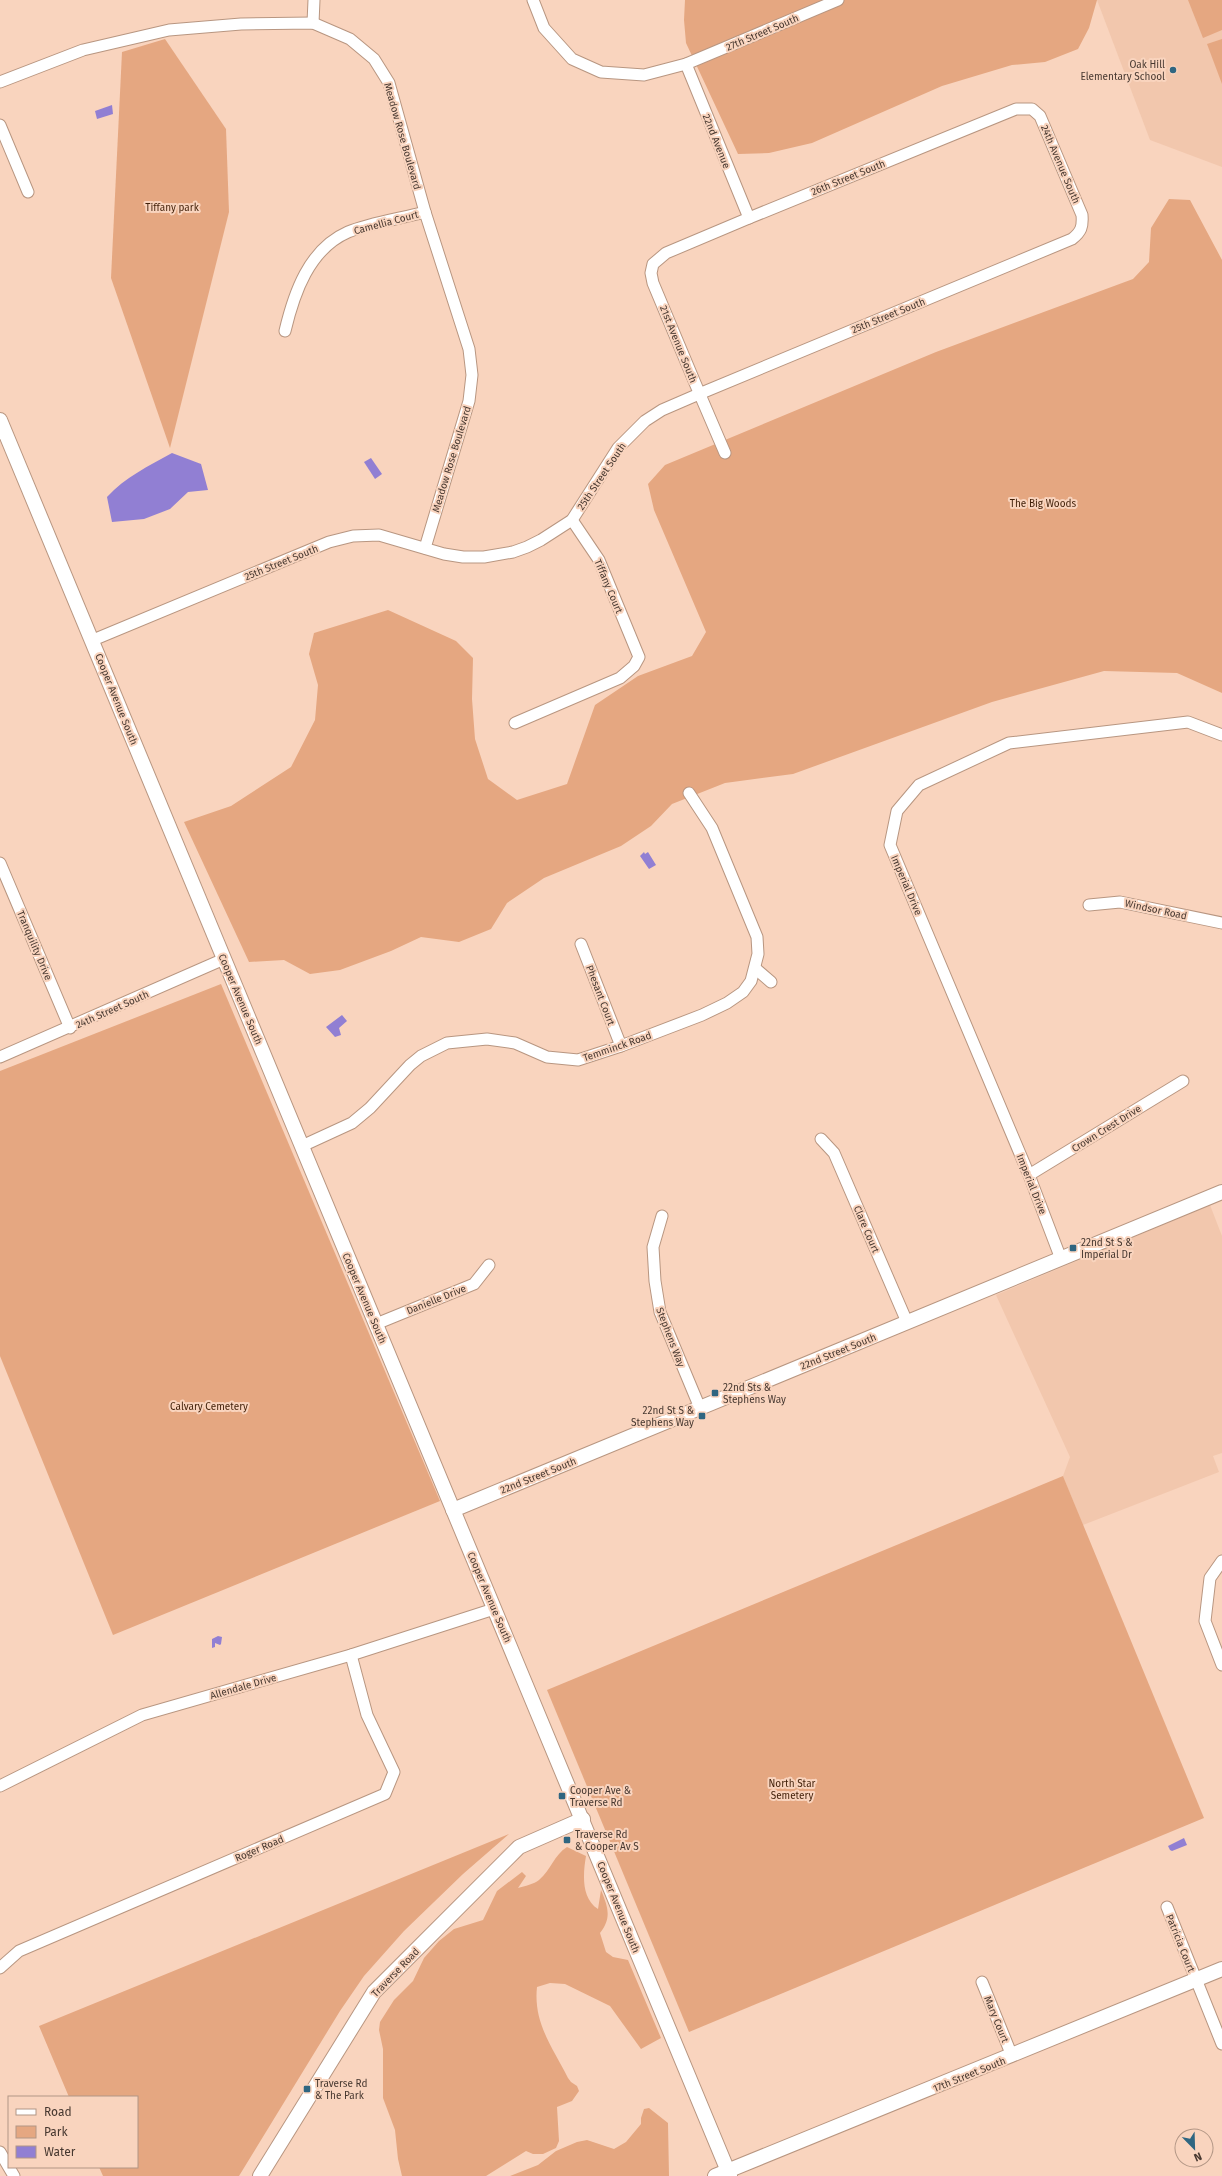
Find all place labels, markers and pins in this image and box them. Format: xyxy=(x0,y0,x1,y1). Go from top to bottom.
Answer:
place label: Oak Hill Elementary School xyxy=(1080,59,1165,83)
marker: Oak Hill Elementary School xyxy=(1168,65,1178,75)
place label: 22nd St S & Imperial Dr xyxy=(1081,1237,1133,1261)
marker: 22nd St S & Imperial Dr xyxy=(1068,1243,1078,1253)
place label: 22nd Sts & Stephens Way xyxy=(723,1382,786,1406)
marker: 22nd Sts & Stephens Way xyxy=(710,1388,720,1398)
place label: 22nd St S & Stephens Way xyxy=(631,1405,694,1429)
marker: 22nd St S & Stephens Way xyxy=(697,1411,707,1421)
place label: Cooper Ave & Traverse Rd xyxy=(570,1785,631,1809)
marker: Cooper Ave & Traverse Rd xyxy=(557,1791,567,1801)
place label: Traverse Rd & Cooper Av S xyxy=(575,1829,639,1853)
marker: Traverse Rd & Cooper Av S xyxy=(562,1835,572,1845)
place label: Traverse Rd & The Park xyxy=(315,2078,367,2102)
marker: Traverse Rd & The Park xyxy=(302,2084,312,2094)

